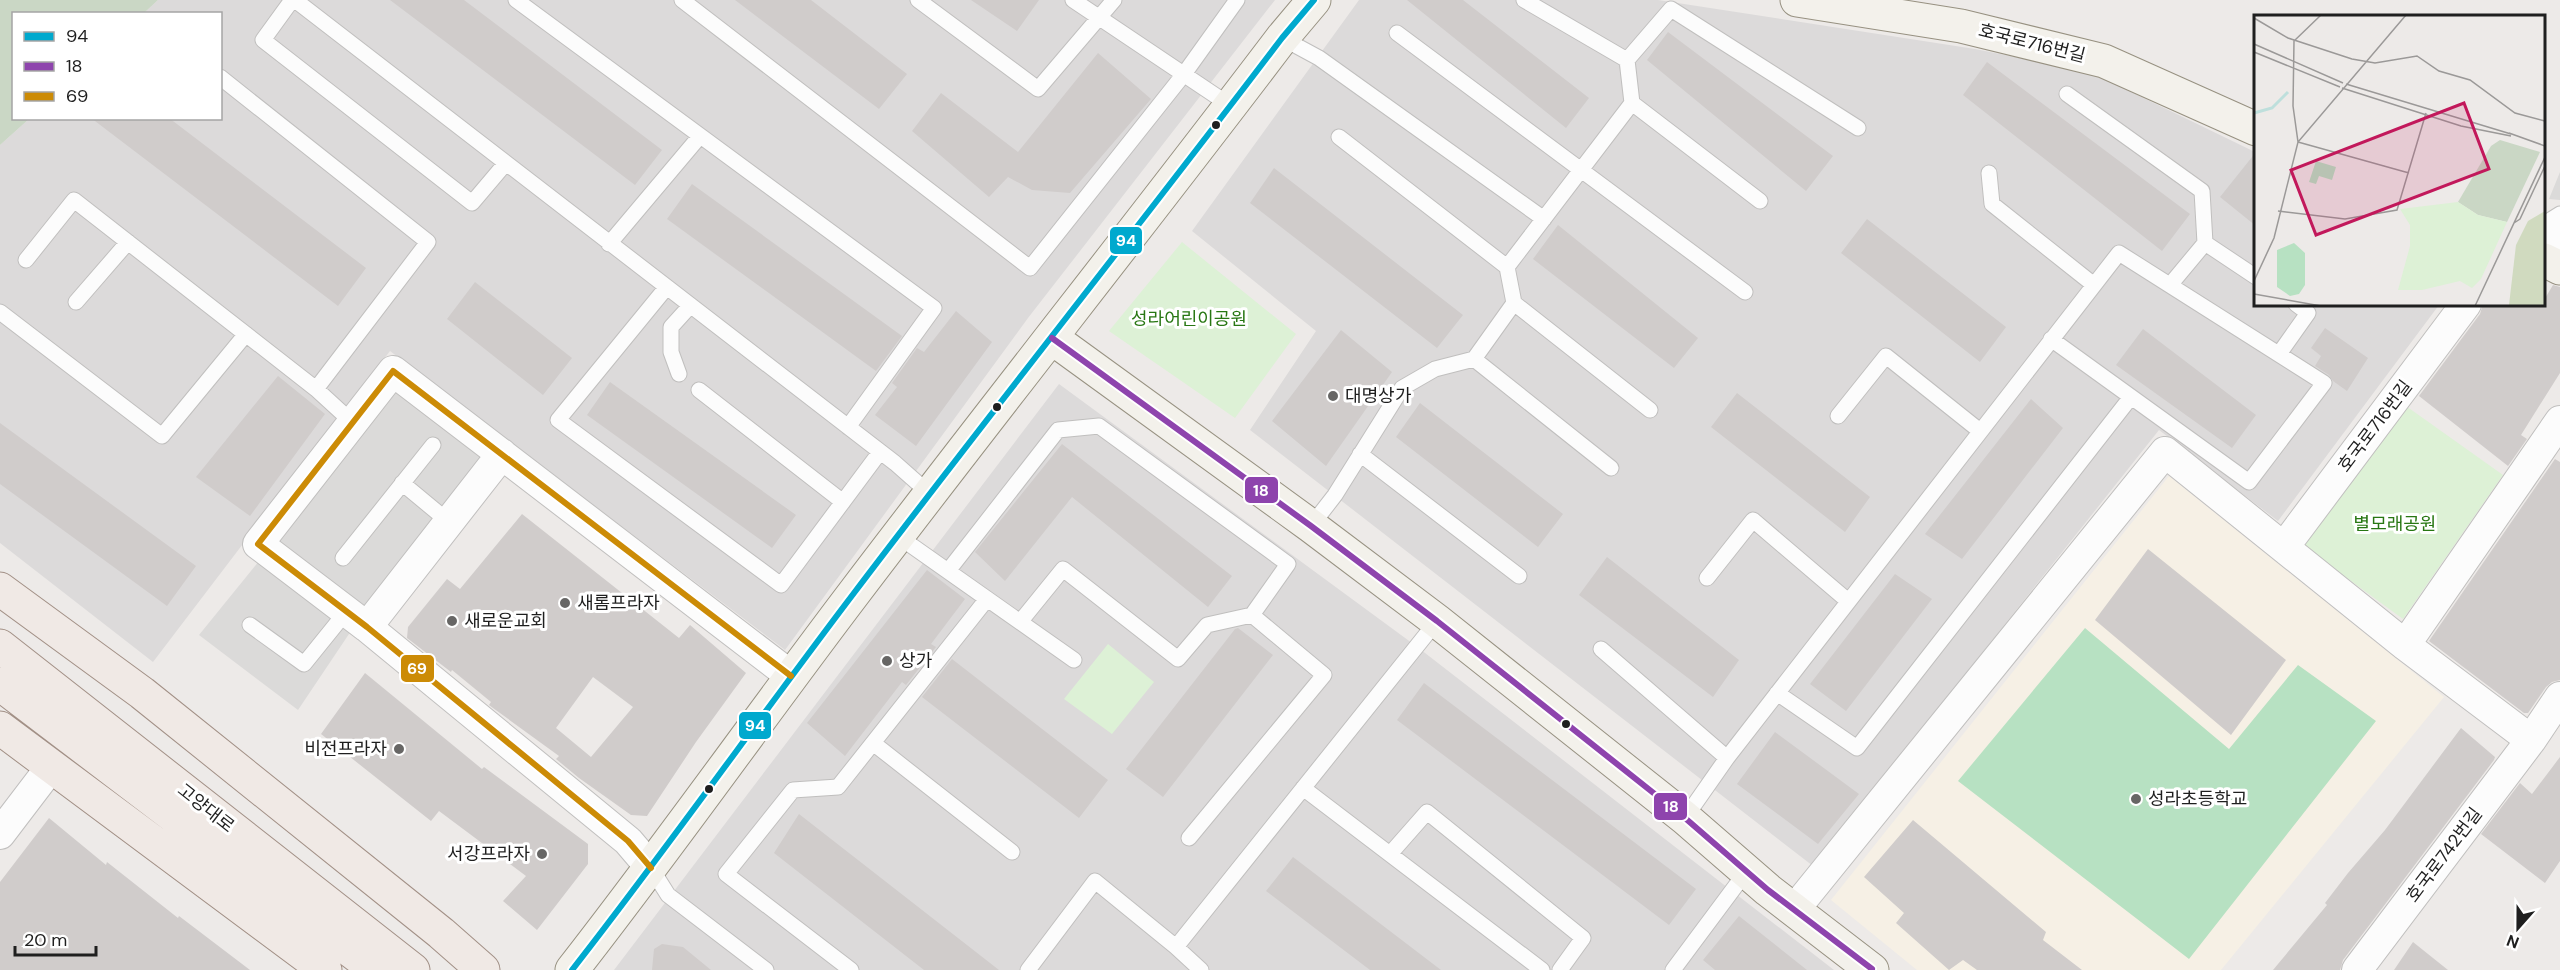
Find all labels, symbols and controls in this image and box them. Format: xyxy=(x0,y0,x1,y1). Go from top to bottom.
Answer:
legend xyxy=(12,12,222,120)
inset map xyxy=(2254,15,2545,306)
street label: 호국로716번길 xyxy=(1976,18,2088,68)
text: 94 xyxy=(66,24,88,48)
text: 18 xyxy=(66,54,83,78)
text: 69 xyxy=(66,84,88,108)
unlabelled marker xyxy=(1210,119,1222,131)
line badge: 94 xyxy=(1109,226,1143,255)
text: 94 xyxy=(1116,230,1136,251)
park label: 성라어린이공원 xyxy=(1131,307,1247,331)
street label: 호국로716번길 xyxy=(2332,375,2418,477)
place label: 대명상가 xyxy=(1345,384,1412,408)
marker: 대명상가 xyxy=(1326,389,1340,403)
unlabelled marker xyxy=(991,401,1003,413)
line badge: 18 xyxy=(1244,476,1279,504)
text: 18 xyxy=(1253,480,1269,501)
park label: 별모래공원 xyxy=(2354,512,2436,536)
place label: 새롬프라자 xyxy=(577,591,660,615)
marker: 새롬프라자 xyxy=(558,596,572,610)
place label: 새로운교회 xyxy=(464,609,547,633)
marker: 새로운교회 xyxy=(445,614,459,628)
place label: 상가 xyxy=(899,649,933,673)
line badge: 69 xyxy=(400,654,435,683)
marker: 상가 xyxy=(880,654,894,668)
text: 69 xyxy=(407,658,427,679)
line badge: 94 xyxy=(738,711,772,740)
text: 94 xyxy=(745,715,765,736)
unlabelled marker xyxy=(1560,718,1572,730)
place label: 비전프라자 xyxy=(304,737,387,761)
marker: 비전프라자 xyxy=(392,742,406,756)
street label: 고양대로 xyxy=(173,778,239,838)
unlabelled marker xyxy=(703,783,715,795)
place label: 성라초등학교 xyxy=(2148,787,2247,811)
line badge: 18 xyxy=(1653,792,1688,821)
marker: 성라초등학교 xyxy=(2129,792,2143,806)
text: 18 xyxy=(1663,796,1679,817)
street label: 호국로742번길 xyxy=(2401,803,2487,907)
place label: 서강프라자 xyxy=(447,842,530,866)
marker: 서강프라자 xyxy=(535,847,549,861)
north arrow xyxy=(2488,898,2548,958)
scale bar xyxy=(15,919,96,957)
text: 20 m xyxy=(24,928,67,952)
text: N xyxy=(2504,930,2522,953)

